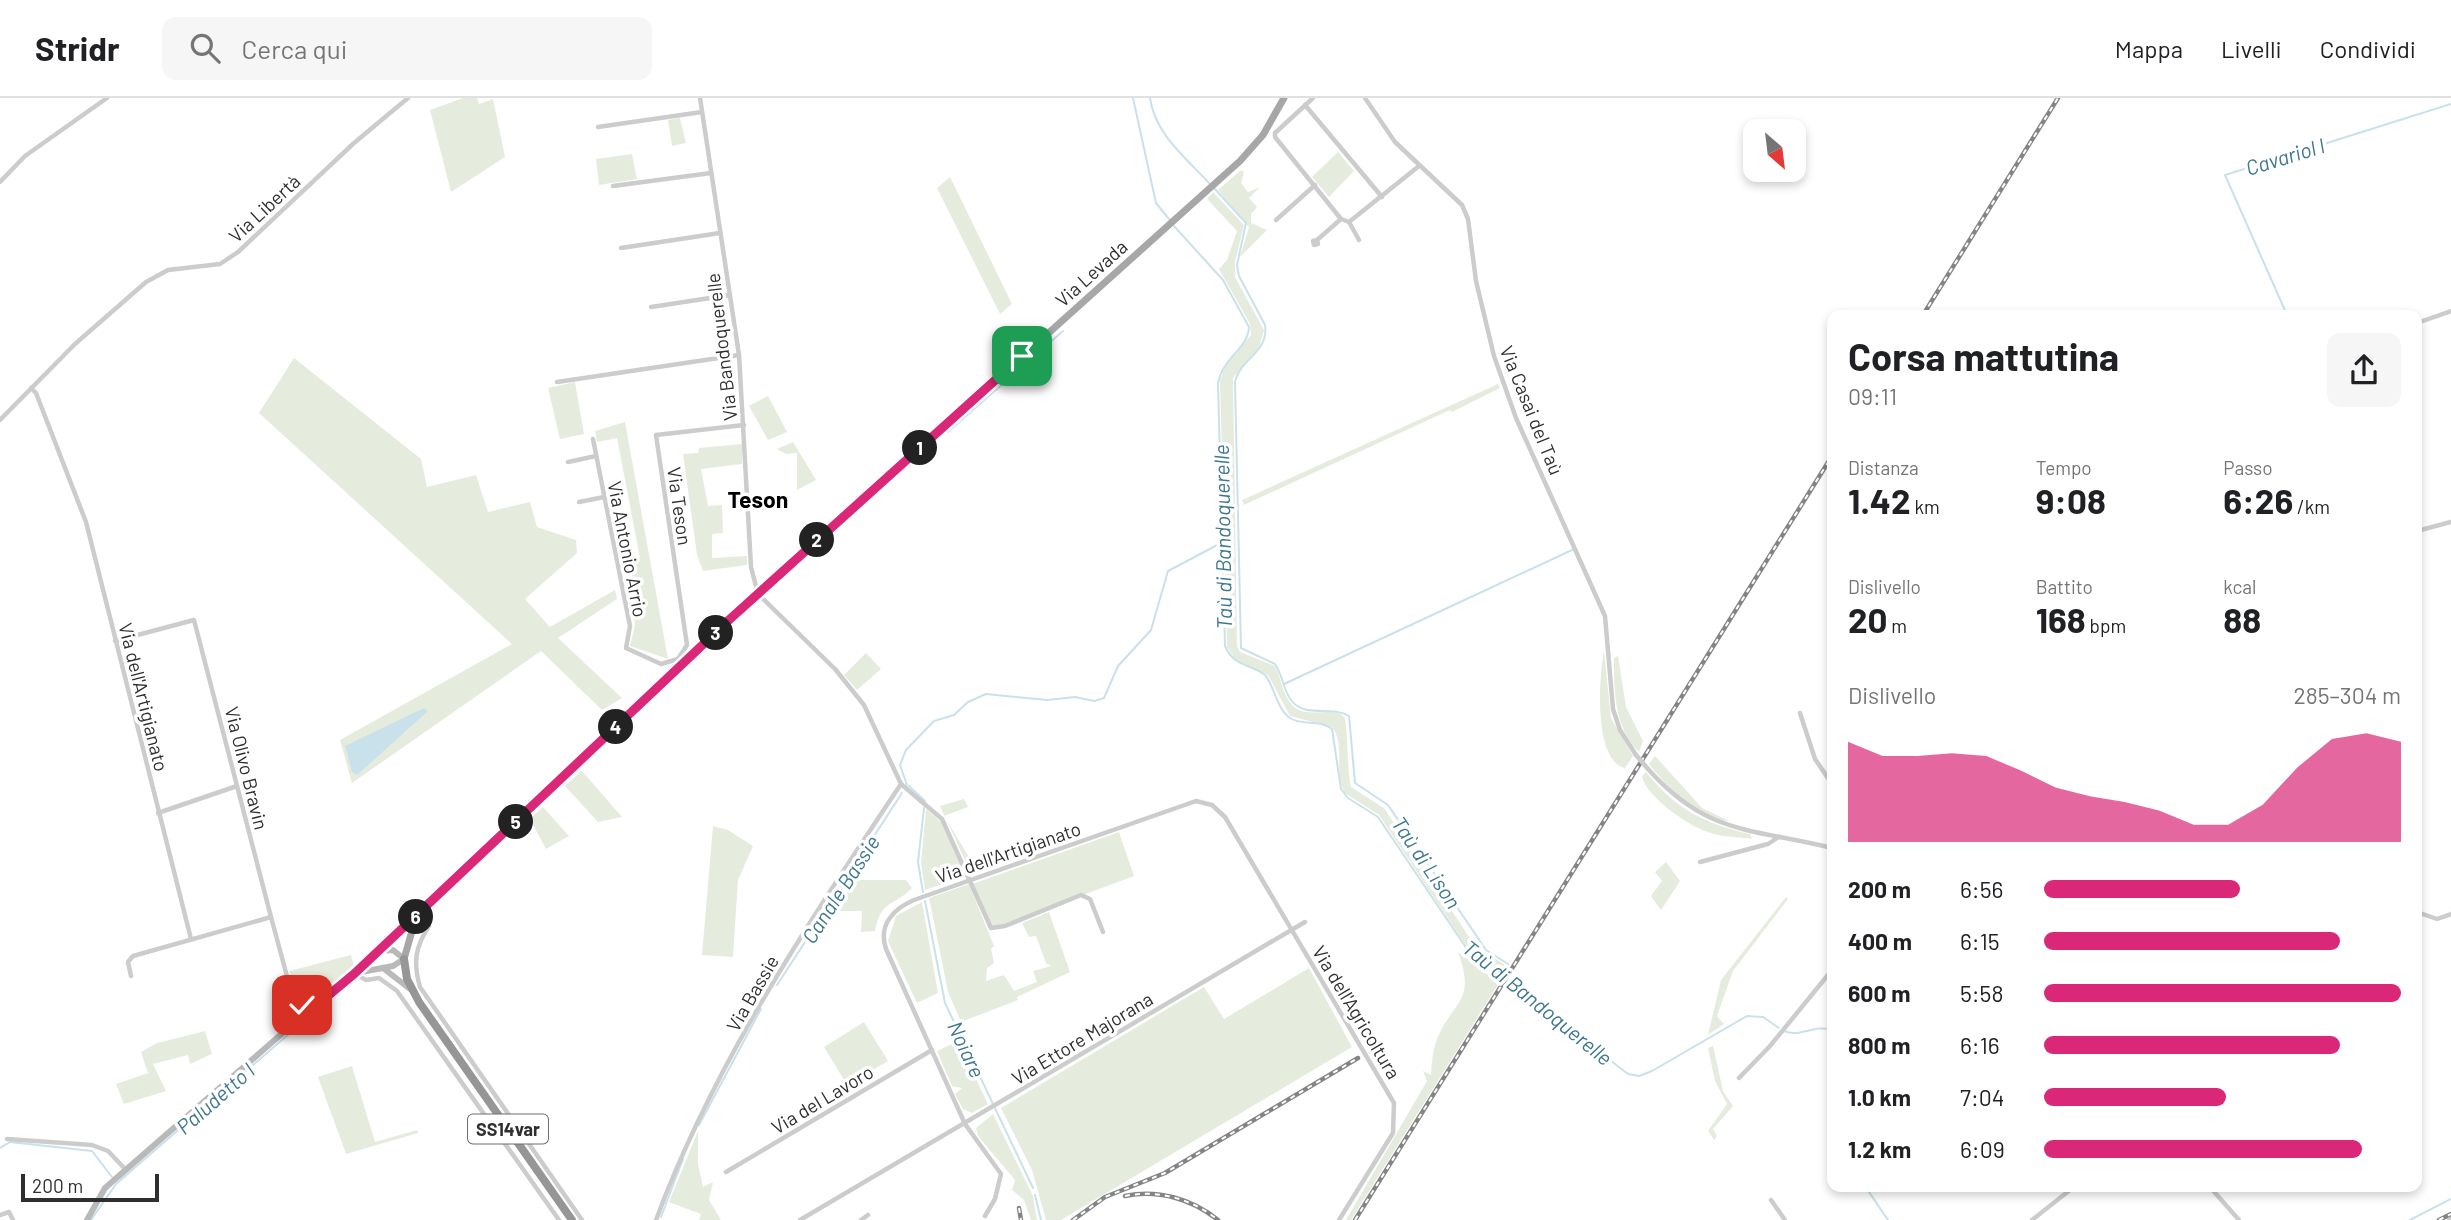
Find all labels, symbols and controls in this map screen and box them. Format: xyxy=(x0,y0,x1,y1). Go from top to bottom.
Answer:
search box xyxy=(162,17,652,80)
text: Stridr xyxy=(35,28,120,68)
icon: search xyxy=(186,29,224,67)
text: Cerca qui xyxy=(242,33,347,64)
text: Mappa xyxy=(2115,34,2183,63)
text: Livelli xyxy=(2221,34,2282,63)
text: Condividi xyxy=(2320,34,2416,63)
north arrow xyxy=(1743,119,1806,182)
map controls xyxy=(1743,119,1806,182)
water label: Cavariol I xyxy=(2242,132,2328,180)
street label: Via Libertà xyxy=(223,169,305,247)
street label: Via Levada xyxy=(1050,235,1132,311)
street label: Via Bandoquerelle xyxy=(701,272,741,422)
pin xyxy=(992,326,1052,386)
text: Corsa mattutina xyxy=(1848,333,2119,379)
button: share xyxy=(2327,333,2401,407)
icon: arrive xyxy=(1003,337,1041,375)
street label: Via Casai del Taù xyxy=(1496,342,1568,478)
text: 09:11 xyxy=(1848,382,1897,410)
pin: 1 xyxy=(902,430,937,466)
text: 1 xyxy=(916,436,923,459)
water label: Taù di Bandoquerelle xyxy=(1208,444,1236,630)
text: Distanza xyxy=(1848,456,1919,479)
text: Tempo xyxy=(2036,456,2092,479)
text: Passo xyxy=(2223,456,2273,479)
street label: Via Teson xyxy=(663,465,697,547)
street label: Via Antonio Arrio xyxy=(604,479,652,619)
text: 1.42 xyxy=(1848,479,1911,521)
text: 9:08 xyxy=(2036,479,2106,521)
text: 6:26 xyxy=(2223,479,2293,521)
district label: Teson xyxy=(728,485,788,513)
text: km xyxy=(1911,495,1940,518)
text: /km xyxy=(2293,495,2330,518)
pin: 2 xyxy=(800,522,834,558)
text: 2 xyxy=(811,528,822,551)
text: Dislivello xyxy=(1848,575,1921,598)
text: Battito xyxy=(2036,575,2093,598)
text: kcal xyxy=(2223,575,2256,598)
text: 20 xyxy=(1848,598,1888,640)
text: 168 xyxy=(2036,598,2086,640)
text: 88 xyxy=(2223,598,2261,640)
text: m xyxy=(1888,614,1907,637)
text: bpm xyxy=(2086,614,2126,637)
pin: 3 xyxy=(698,616,734,650)
street label: Via dell'Artigianato xyxy=(114,620,174,774)
text: 3 xyxy=(710,621,721,644)
text: Dislivello xyxy=(1848,681,1936,709)
text: 285–304 m xyxy=(2293,681,2401,709)
street label: Via Olivo Bravin xyxy=(221,704,273,832)
pin: 4 xyxy=(598,710,634,744)
text: 4 xyxy=(610,715,621,738)
pin: 5 xyxy=(498,804,534,840)
text: 5 xyxy=(510,810,521,833)
water label: Taù di Lison xyxy=(1387,811,1467,913)
street label: Via dell'Artigianato xyxy=(932,816,1084,888)
water label: Canale Bassie xyxy=(796,830,884,948)
text: 200 m xyxy=(1848,875,1911,903)
text: 6:56 xyxy=(1960,875,2003,903)
pin: 6 xyxy=(398,900,434,934)
text: 6 xyxy=(410,905,421,928)
text: 400 m xyxy=(1848,927,1912,955)
text: 6:15 xyxy=(1960,927,2000,955)
water label: Taù di Bandoquerelle xyxy=(1458,934,1618,1070)
street label: Via dell'Agricoltura xyxy=(1308,941,1406,1083)
street label: Via Bassie xyxy=(721,951,783,1035)
pin xyxy=(272,975,332,1035)
text: 600 m xyxy=(1848,979,1910,1007)
text: 5:58 xyxy=(1960,979,2003,1007)
icon: check xyxy=(283,986,321,1024)
street label: Via Ettore Majorana xyxy=(1007,987,1157,1089)
water label: Noiare xyxy=(943,1017,991,1081)
text: 800 m xyxy=(1848,1031,1910,1059)
text: 6:16 xyxy=(1960,1031,2000,1059)
water label: Paludetto I xyxy=(171,1057,259,1139)
street label: Via del Lavoro xyxy=(767,1060,877,1138)
text: 1.0 km xyxy=(1848,1083,1911,1111)
text: 7:04 xyxy=(1960,1083,2004,1111)
road number: SS14var xyxy=(468,1114,548,1144)
text: 1.2 km xyxy=(1848,1135,1911,1163)
text: 6:09 xyxy=(1960,1135,2005,1163)
scale bar xyxy=(21,1171,159,1203)
text: 200 m xyxy=(32,1174,83,1197)

